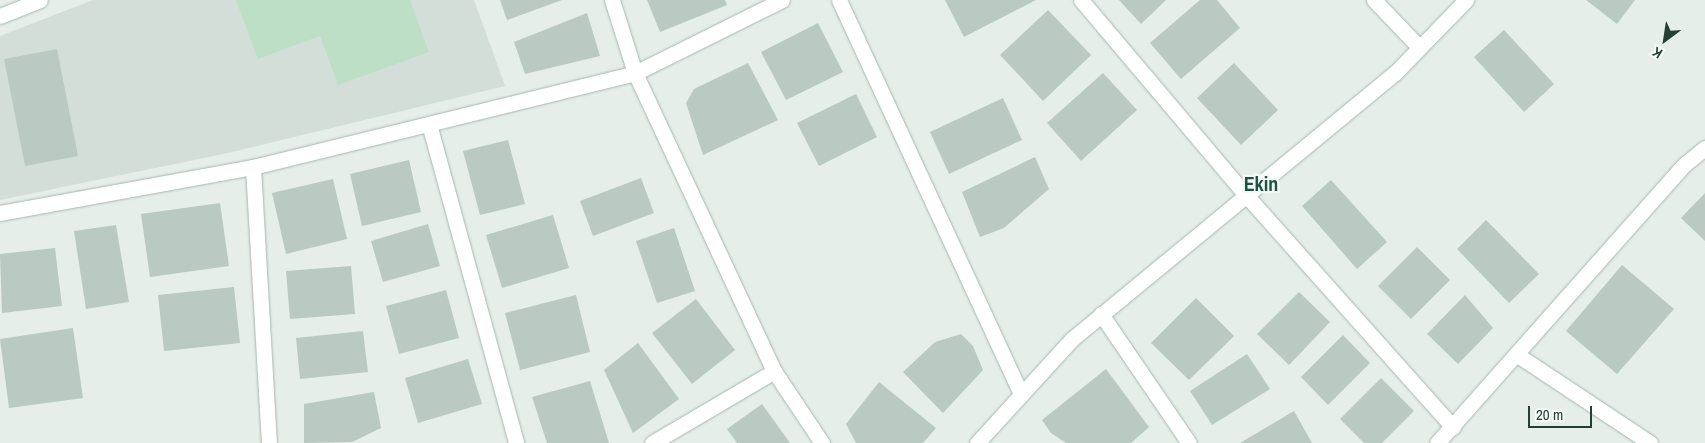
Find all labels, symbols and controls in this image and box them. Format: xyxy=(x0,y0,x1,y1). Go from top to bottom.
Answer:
north arrow xyxy=(1640,15,1690,65)
text: K xyxy=(1649,43,1665,63)
district label: Ekin xyxy=(1244,171,1278,195)
scale bar xyxy=(1530,396,1594,428)
text: 20 m xyxy=(1536,404,1563,425)

